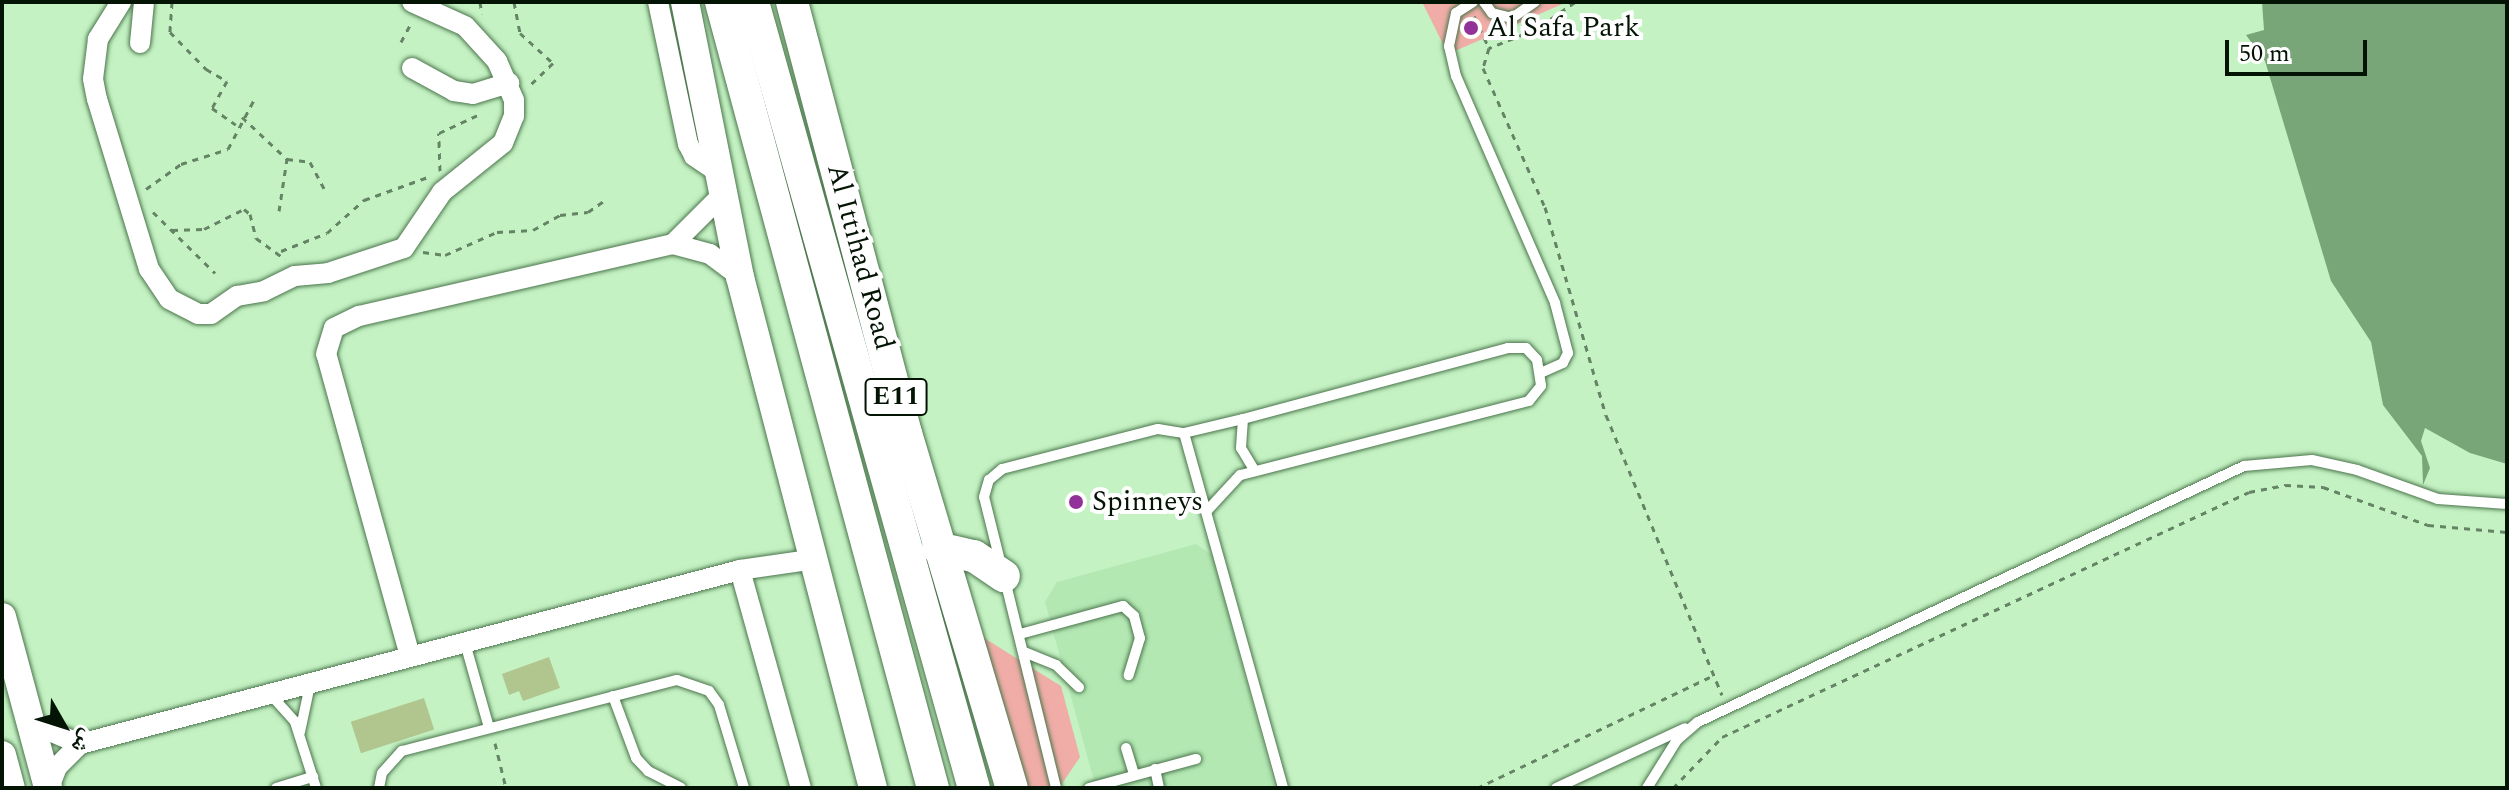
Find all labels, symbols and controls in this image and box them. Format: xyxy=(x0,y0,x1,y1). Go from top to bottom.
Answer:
place label: Al Safa Park xyxy=(1487,11,1640,45)
marker: Al Safa Park xyxy=(1462,19,1480,37)
scale bar xyxy=(2229,24,2371,74)
text: 50 m xyxy=(2239,36,2290,72)
street label: Al Ittihad Road xyxy=(819,160,901,354)
road number: E11 xyxy=(864,375,928,419)
place label: Spinneys xyxy=(1092,485,1203,519)
marker: Spinneys xyxy=(1067,493,1085,511)
north arrow xyxy=(24,686,104,766)
text: ش xyxy=(63,722,103,761)

